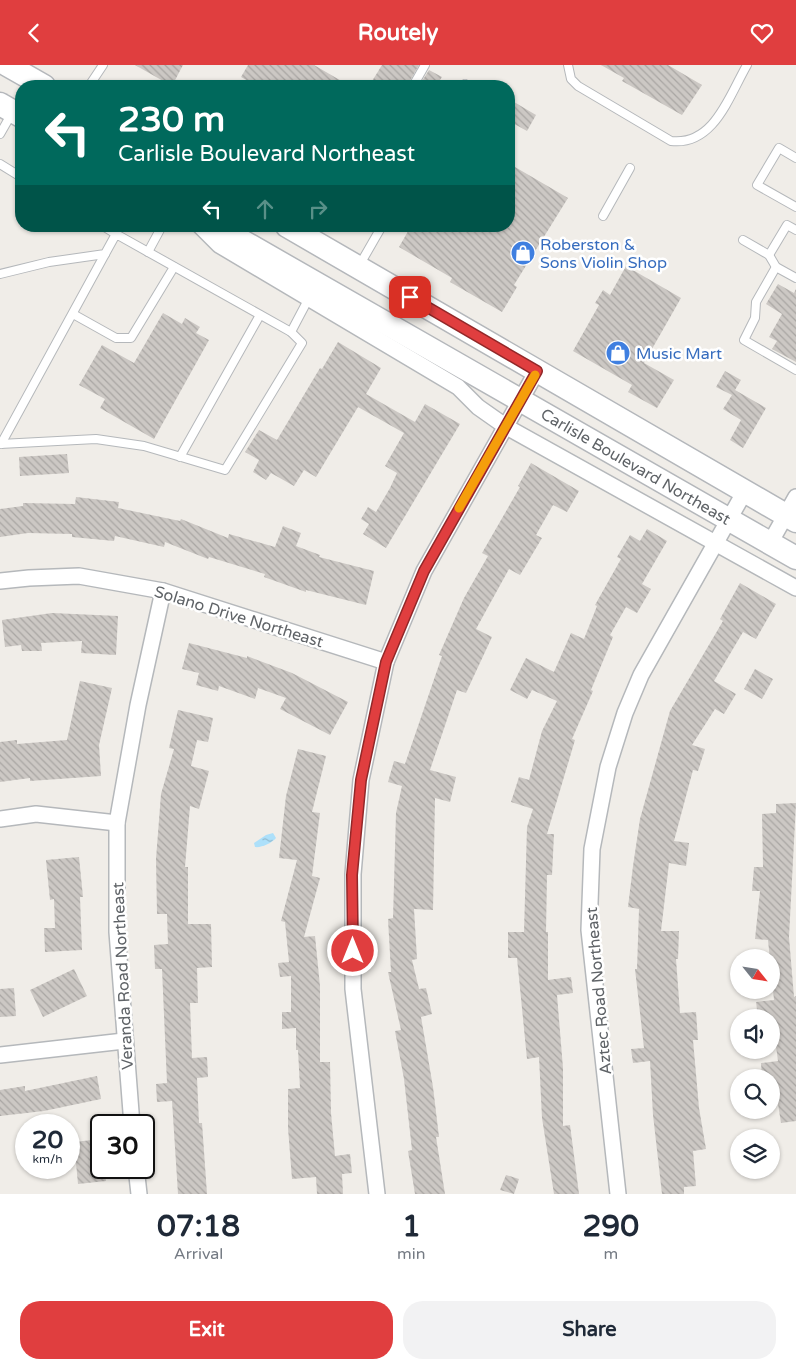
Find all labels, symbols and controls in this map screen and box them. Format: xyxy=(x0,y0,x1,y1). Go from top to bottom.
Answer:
icon: back xyxy=(20,19,48,47)
icon: heart xyxy=(748,19,776,47)
text: Routely xyxy=(358,20,438,46)
text: 230 m xyxy=(118,99,225,141)
icon: left xyxy=(35,100,100,165)
text: Carlisle Boulevard Northeast xyxy=(118,141,415,167)
icon: left xyxy=(198,195,226,223)
icon: ahead xyxy=(251,195,279,223)
icon: right xyxy=(304,195,332,223)
place label: Roberston & Sons Violin Shop xyxy=(540,235,667,273)
shop icon: Roberston & Sons Violin Shop xyxy=(510,240,536,266)
pin xyxy=(389,276,431,318)
icon: arrive xyxy=(396,283,424,311)
shop icon: Music Mart xyxy=(605,340,631,366)
place label: Music Mart xyxy=(636,344,722,364)
street label: Carlisle Boulevard Northeast xyxy=(537,404,734,530)
street label: Solano Drive Northeast xyxy=(152,582,326,652)
street label: Veranda Road Northeast xyxy=(108,882,138,1070)
street label: Aztec Road Northeast xyxy=(582,906,616,1076)
position arrow xyxy=(326,924,378,976)
north arrow xyxy=(730,949,780,999)
map controls xyxy=(730,949,780,1179)
button: sound xyxy=(730,1009,780,1059)
button: search xyxy=(730,1069,780,1119)
speed limit sign: 30 xyxy=(90,1114,155,1179)
text: 20 xyxy=(32,1125,63,1155)
button: layers xyxy=(730,1129,780,1179)
text: km/h xyxy=(32,1152,63,1166)
text: 07:18 xyxy=(157,1208,240,1245)
text: 1 xyxy=(402,1208,421,1245)
text: 290 xyxy=(583,1208,639,1245)
text: Arrival xyxy=(174,1244,223,1264)
text: min xyxy=(397,1244,426,1264)
text: m xyxy=(603,1244,618,1264)
button: Exit xyxy=(20,1301,393,1359)
button: Share xyxy=(403,1301,776,1359)

